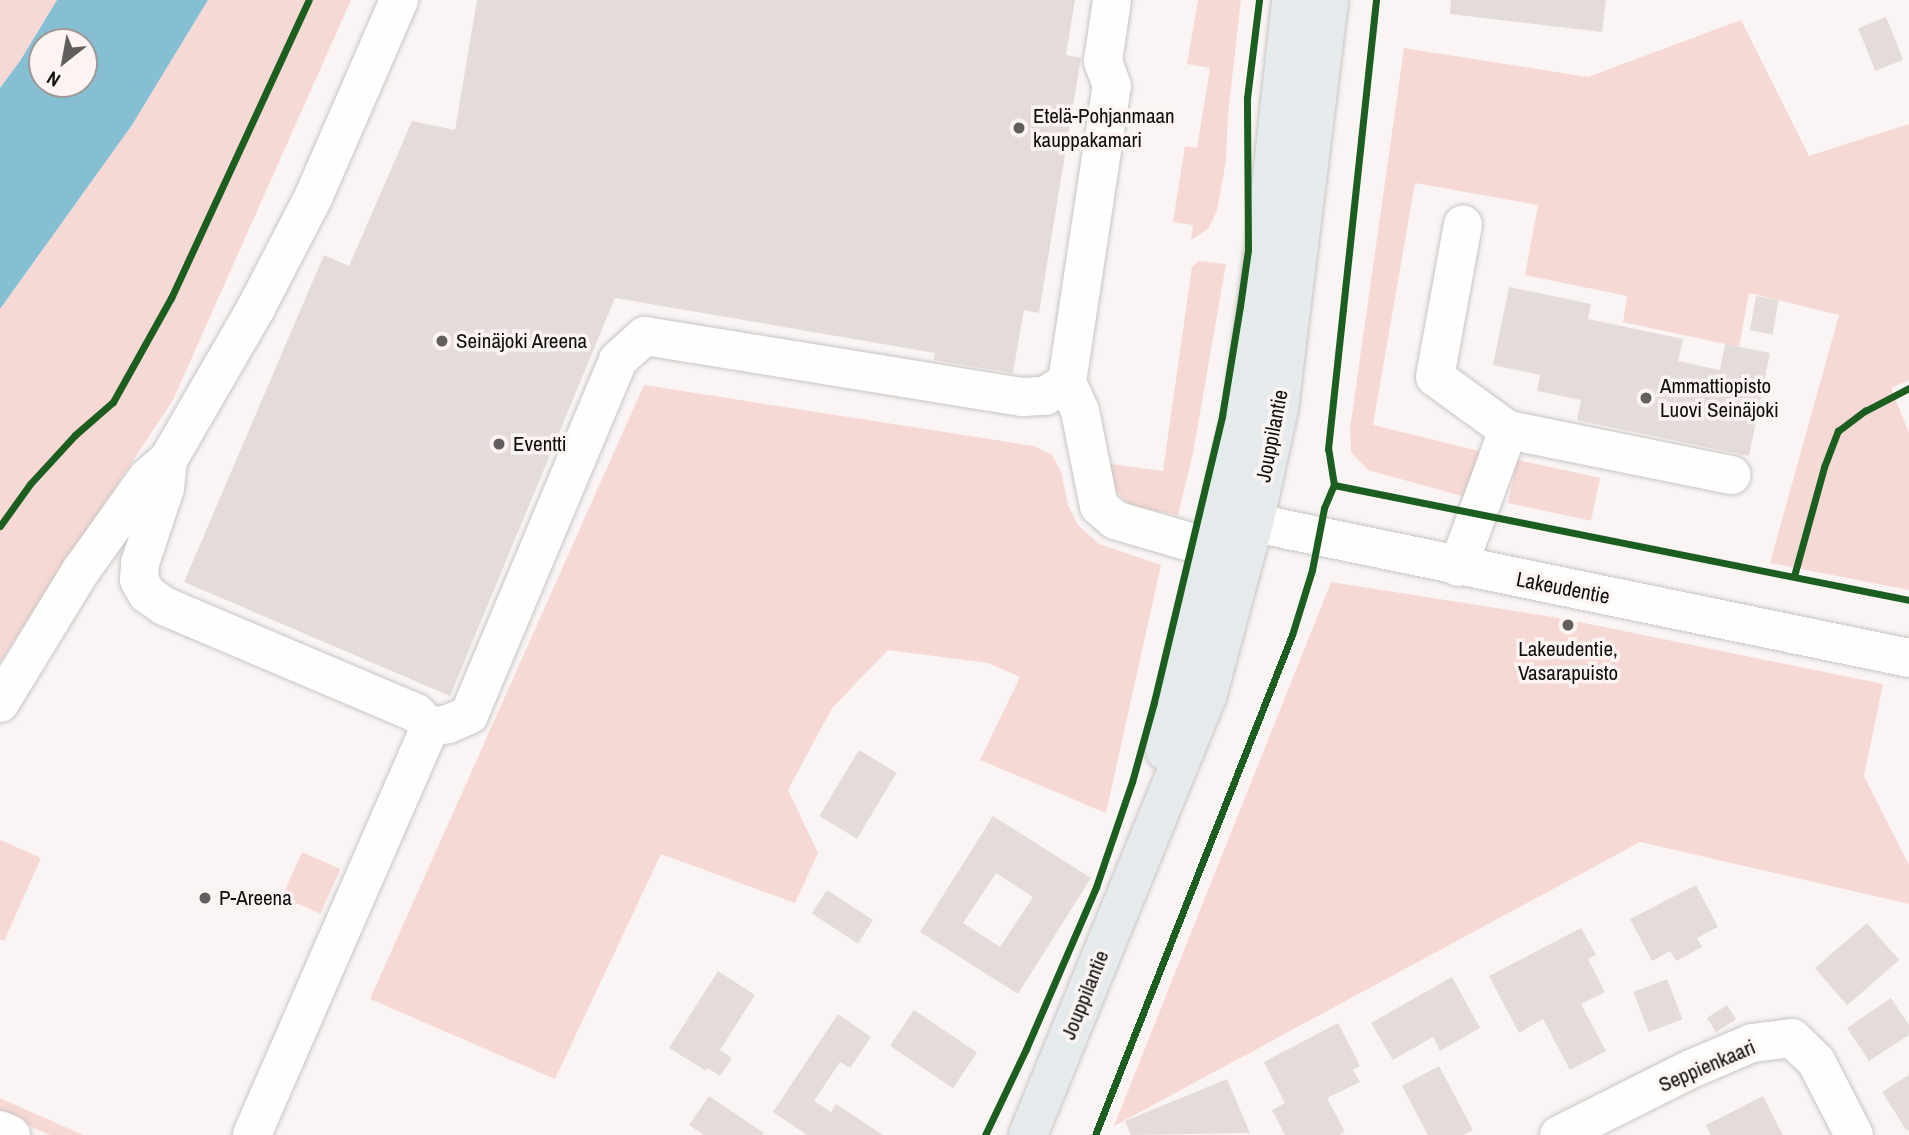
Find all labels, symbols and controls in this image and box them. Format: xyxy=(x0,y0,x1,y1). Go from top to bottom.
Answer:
north arrow xyxy=(28,28,98,98)
text: N xyxy=(42,65,65,93)
place label: Etelä-Pohjanmaan kauppakamari xyxy=(1033,103,1175,153)
marker: Etelä-Pohjanmaan kauppakamari xyxy=(1011,120,1027,136)
place label: Seinäjoki Areena xyxy=(456,328,588,354)
marker: Seinäjoki Areena xyxy=(434,333,450,349)
place label: Ammattiopisto Luovi Seinäjoki xyxy=(1660,373,1779,423)
street label: Jouppilantie xyxy=(1251,388,1293,484)
marker: Ammattiopisto Luovi Seinäjoki xyxy=(1638,390,1654,406)
place label: Eventti xyxy=(513,431,567,457)
marker: Eventti xyxy=(491,436,507,452)
street label: Lakeudentie xyxy=(1514,567,1612,609)
marker: Lakeudentie, Vasarapuisto xyxy=(1560,617,1576,633)
place label: Lakeudentie, Vasarapuisto xyxy=(1518,636,1618,686)
place label: P-Areena xyxy=(219,885,292,911)
marker: P-Areena xyxy=(197,890,213,906)
street label: Jouppilantie xyxy=(1056,947,1114,1043)
street label: Seppienkaari xyxy=(1655,1034,1759,1098)

